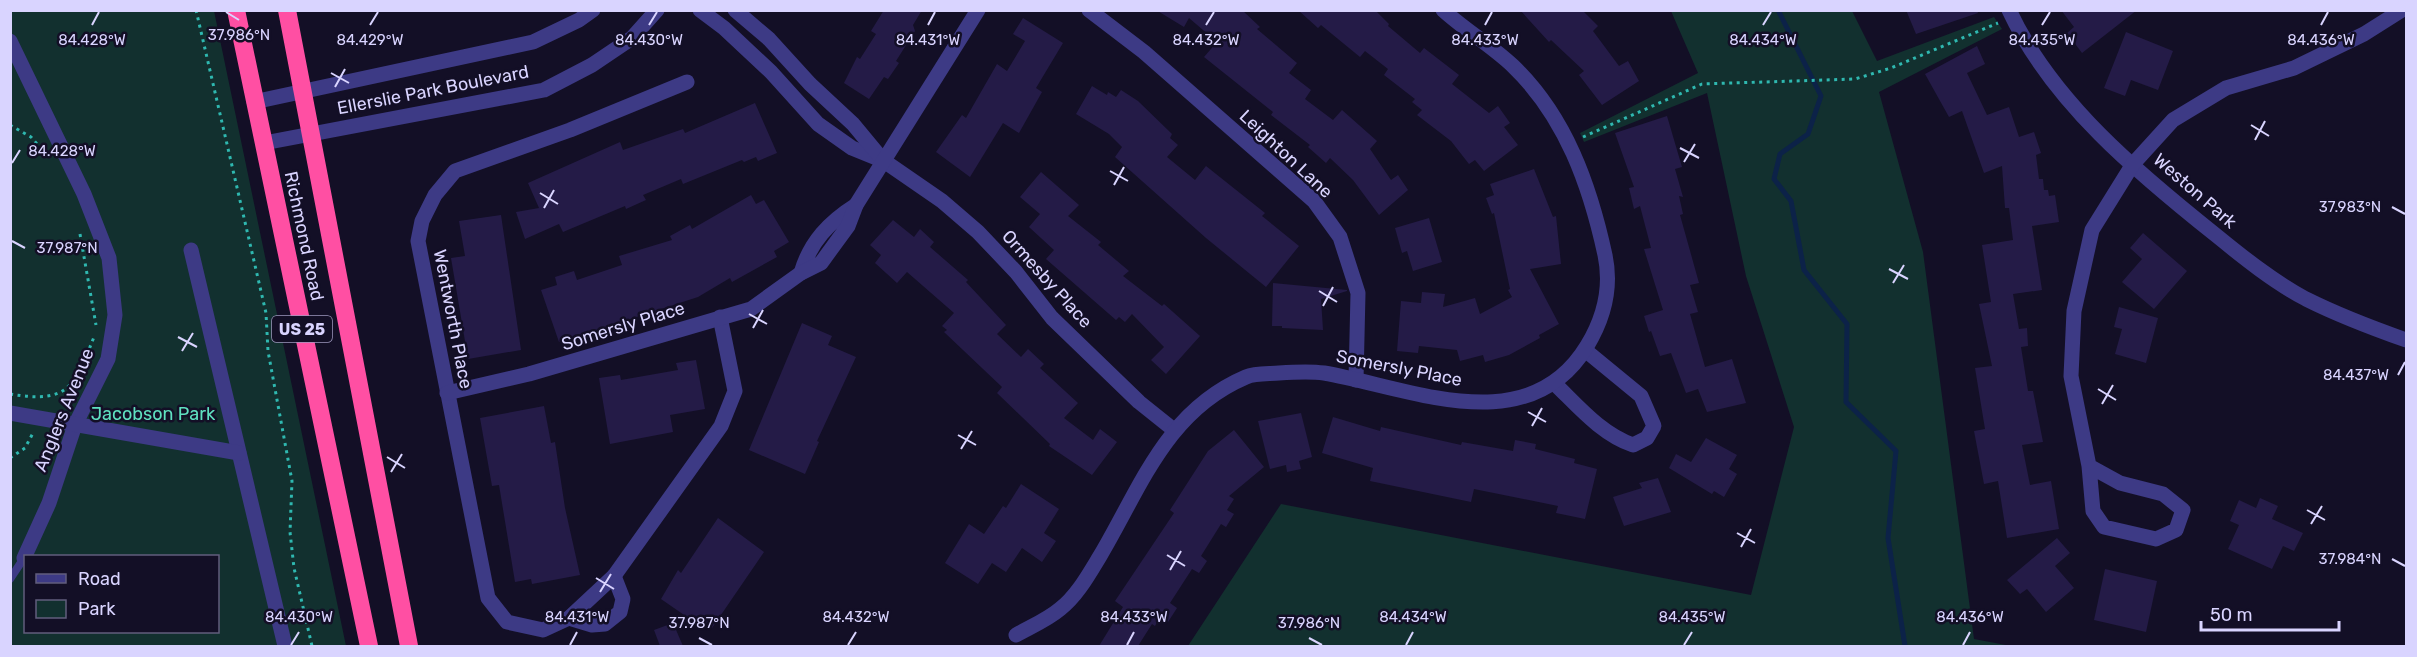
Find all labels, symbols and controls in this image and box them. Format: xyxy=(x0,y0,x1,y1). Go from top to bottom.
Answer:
text: 37.986°N xyxy=(208,26,270,44)
text: 84.428°W xyxy=(58,31,126,49)
text: 84.429°W xyxy=(336,31,404,49)
text: 84.430°W xyxy=(615,31,683,49)
text: 84.431°W xyxy=(896,31,960,49)
text: 84.432°W xyxy=(1172,31,1240,49)
text: 84.433°W xyxy=(1451,31,1519,49)
text: 84.434°W xyxy=(1729,31,1797,49)
text: 84.435°W xyxy=(2008,31,2076,49)
text: 84.436°W xyxy=(2287,31,2355,49)
street label: Ellerslie Park Boulevard xyxy=(335,61,531,119)
street label: Leighton Lane xyxy=(1235,105,1337,203)
text: 84.428°W xyxy=(28,142,96,160)
street label: Weston Park xyxy=(2149,149,2242,234)
street label: Richmond Road xyxy=(280,169,328,303)
text: 37.983°N xyxy=(2319,198,2381,216)
street label: Ormesby Place xyxy=(997,225,1097,333)
text: 37.987°N xyxy=(36,239,98,257)
street label: Wentworth Place xyxy=(429,247,477,391)
street label: Somersly Place xyxy=(559,297,687,355)
road number: US 25 xyxy=(272,316,332,342)
street label: Anglers Avenue xyxy=(29,345,99,475)
street label: Somersly Place xyxy=(1334,345,1464,391)
text: 84.437°W xyxy=(2323,366,2389,384)
park label: Jacobson Park xyxy=(91,403,216,425)
text: 37.984°N xyxy=(2319,550,2381,568)
legend xyxy=(24,555,219,633)
text: Road xyxy=(78,568,121,590)
scale bar xyxy=(2201,594,2339,632)
text: Park xyxy=(78,598,116,620)
text: 50 m xyxy=(2210,604,2253,626)
text: 84.430°W xyxy=(265,608,333,626)
text: 84.431°W xyxy=(545,608,609,626)
text: 84.432°W xyxy=(822,608,890,626)
text: 84.433°W xyxy=(1100,608,1168,626)
text: 84.434°W xyxy=(1379,608,1447,626)
text: 84.435°W xyxy=(1658,608,1726,626)
text: 84.436°W xyxy=(1936,608,2004,626)
text: 37.987°N xyxy=(668,614,730,632)
text: 37.986°N xyxy=(1278,614,1340,632)

